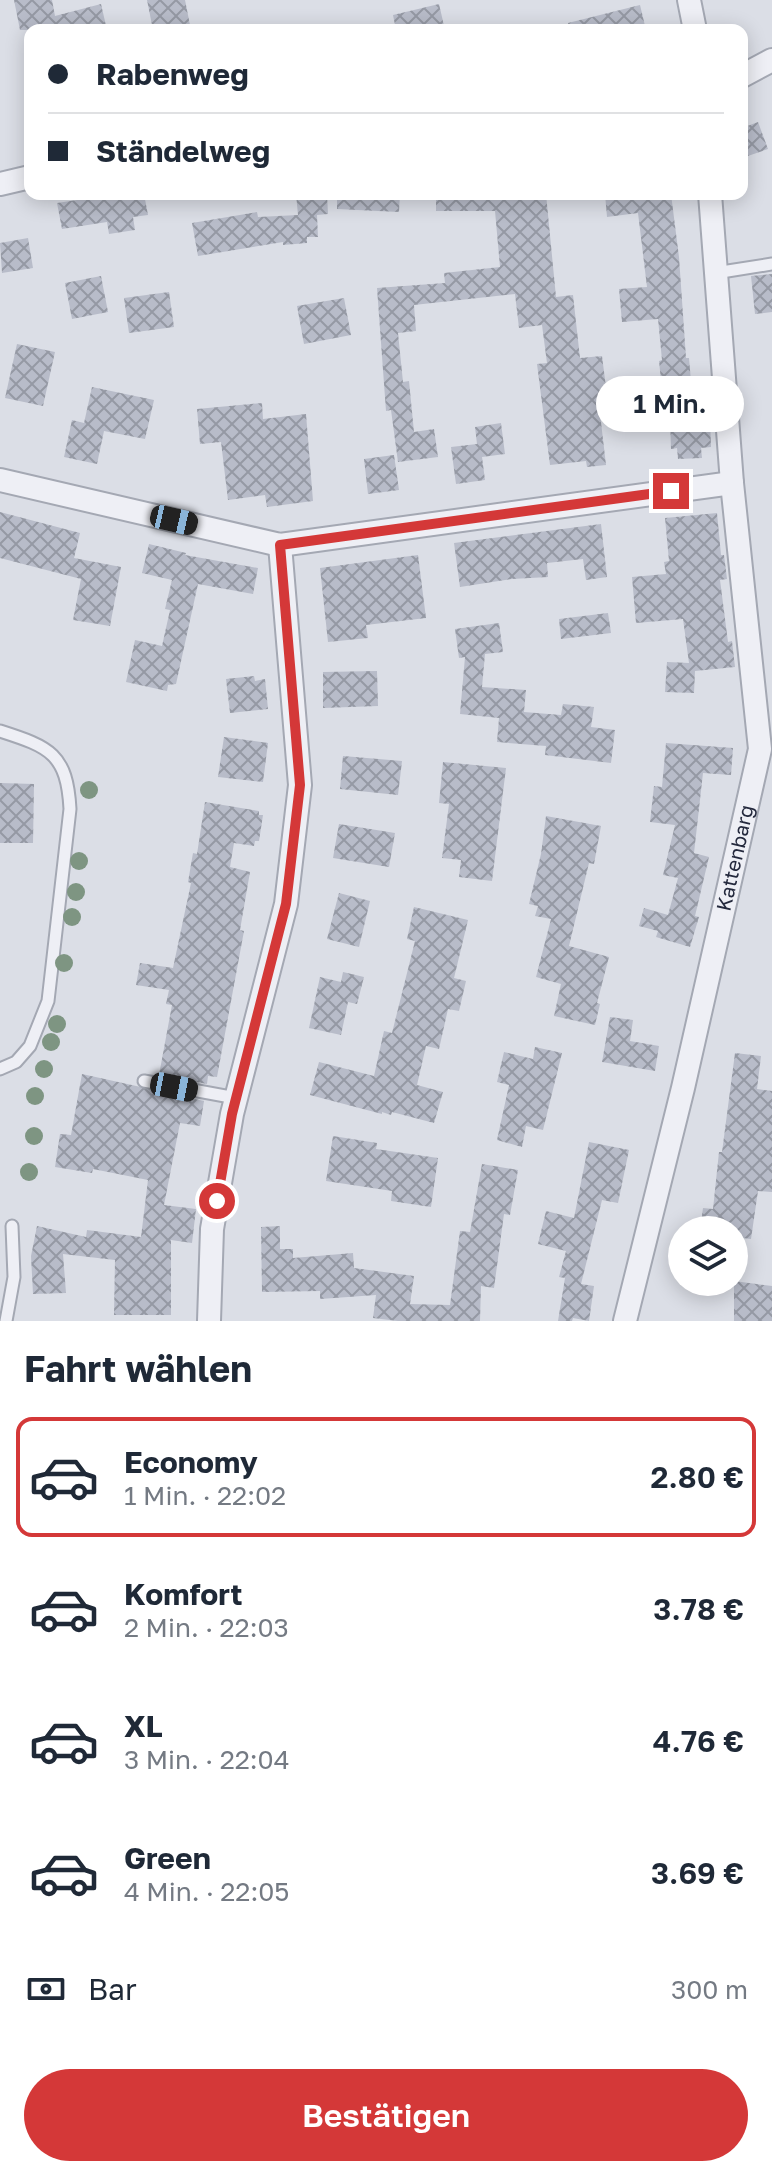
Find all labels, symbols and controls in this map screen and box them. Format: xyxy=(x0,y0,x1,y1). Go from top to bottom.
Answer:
text: Rabenweg xyxy=(96,56,249,92)
text: Ständelweg xyxy=(96,133,270,169)
callout: 1 Min. xyxy=(597,375,745,431)
text: 1 Min. xyxy=(633,388,707,419)
route end xyxy=(653,473,689,509)
car xyxy=(148,503,200,537)
street label: Kattenbarg xyxy=(711,802,758,913)
car xyxy=(148,1071,200,1103)
route start xyxy=(199,1183,235,1219)
map controls xyxy=(668,1216,748,1296)
button: layers xyxy=(668,1216,748,1296)
text: Fahrt wählen xyxy=(24,1347,252,1390)
icon: car xyxy=(28,1441,100,1513)
text: Economy xyxy=(124,1444,258,1480)
text: 2.80 € xyxy=(651,1459,744,1495)
text: 1 Min. · 22:02 xyxy=(124,1480,286,1511)
icon: car xyxy=(28,1573,100,1645)
text: Komfort xyxy=(124,1576,243,1612)
text: 3.78 € xyxy=(653,1591,744,1627)
text: 2 Min. · 22:03 xyxy=(124,1612,289,1643)
icon: car xyxy=(28,1705,100,1777)
text: XL xyxy=(124,1708,163,1744)
text: 4.76 € xyxy=(653,1723,744,1759)
text: 3 Min. · 22:04 xyxy=(124,1744,290,1775)
icon: car xyxy=(28,1837,100,1909)
text: Green xyxy=(124,1840,211,1876)
text: 3.69 € xyxy=(651,1855,744,1891)
text: 4 Min. · 22:05 xyxy=(124,1876,289,1907)
icon: cash xyxy=(24,1967,68,2011)
text: Bar xyxy=(88,1971,137,2007)
text: 300 m xyxy=(671,1974,748,2005)
button: Bestätigen xyxy=(24,2069,748,2161)

